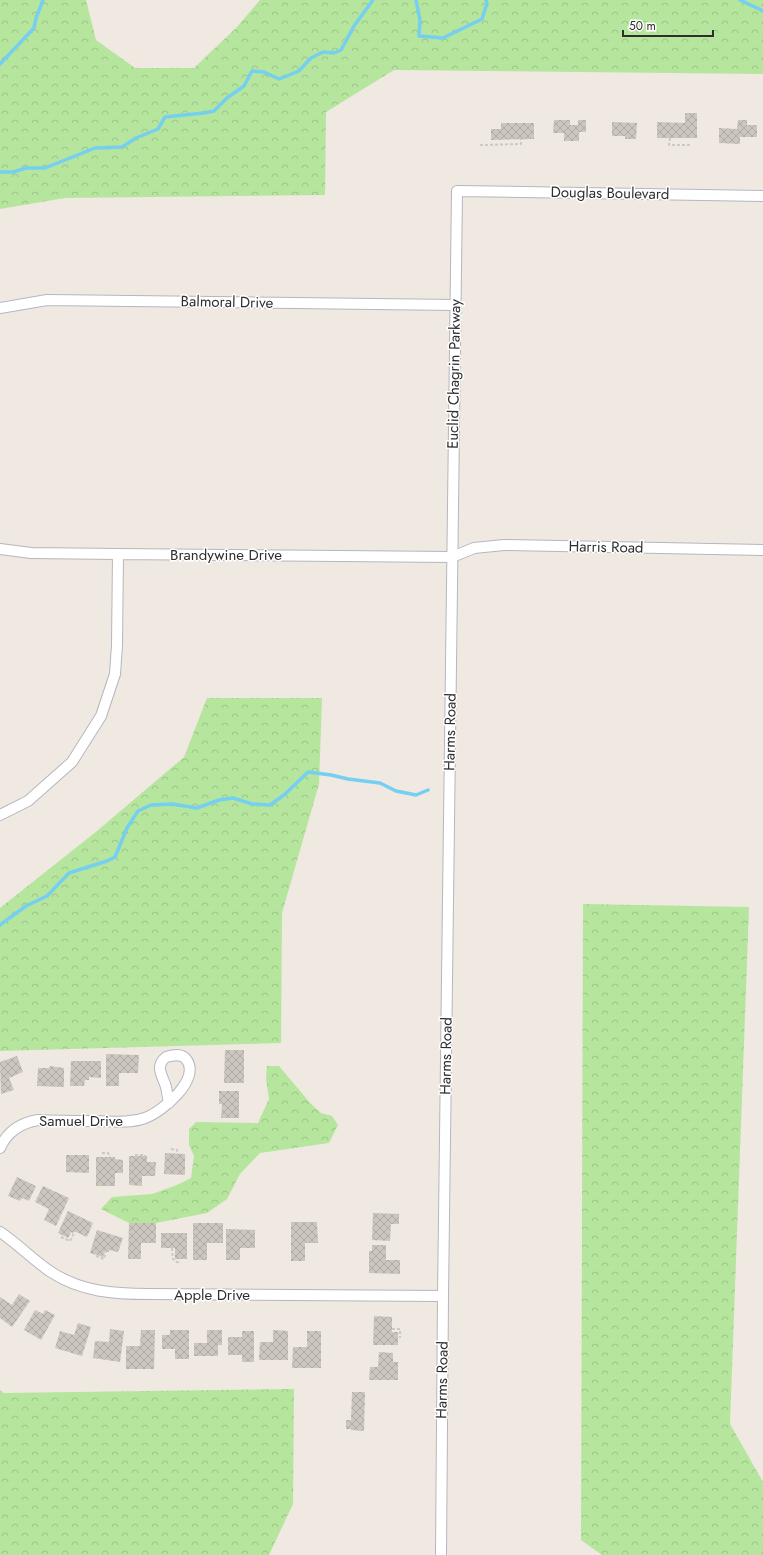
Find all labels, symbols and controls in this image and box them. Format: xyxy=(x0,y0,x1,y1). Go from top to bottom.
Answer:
scale bar xyxy=(623,12,713,38)
text: 50 m xyxy=(629,17,656,35)
street label: Douglas Boulevard xyxy=(550,181,670,205)
street label: Balmoral Drive xyxy=(181,290,274,314)
street label: Euclid Chagrin Parkway xyxy=(442,298,466,449)
street label: Harris Road xyxy=(568,535,644,559)
street label: Brandywine Drive xyxy=(170,544,282,566)
street label: Harms Road xyxy=(438,693,462,771)
street label: Harms Road xyxy=(434,1017,458,1095)
street label: Samuel Drive xyxy=(39,1110,123,1132)
street label: Apple Drive xyxy=(174,1284,250,1306)
street label: Harms Road xyxy=(430,1341,454,1419)

